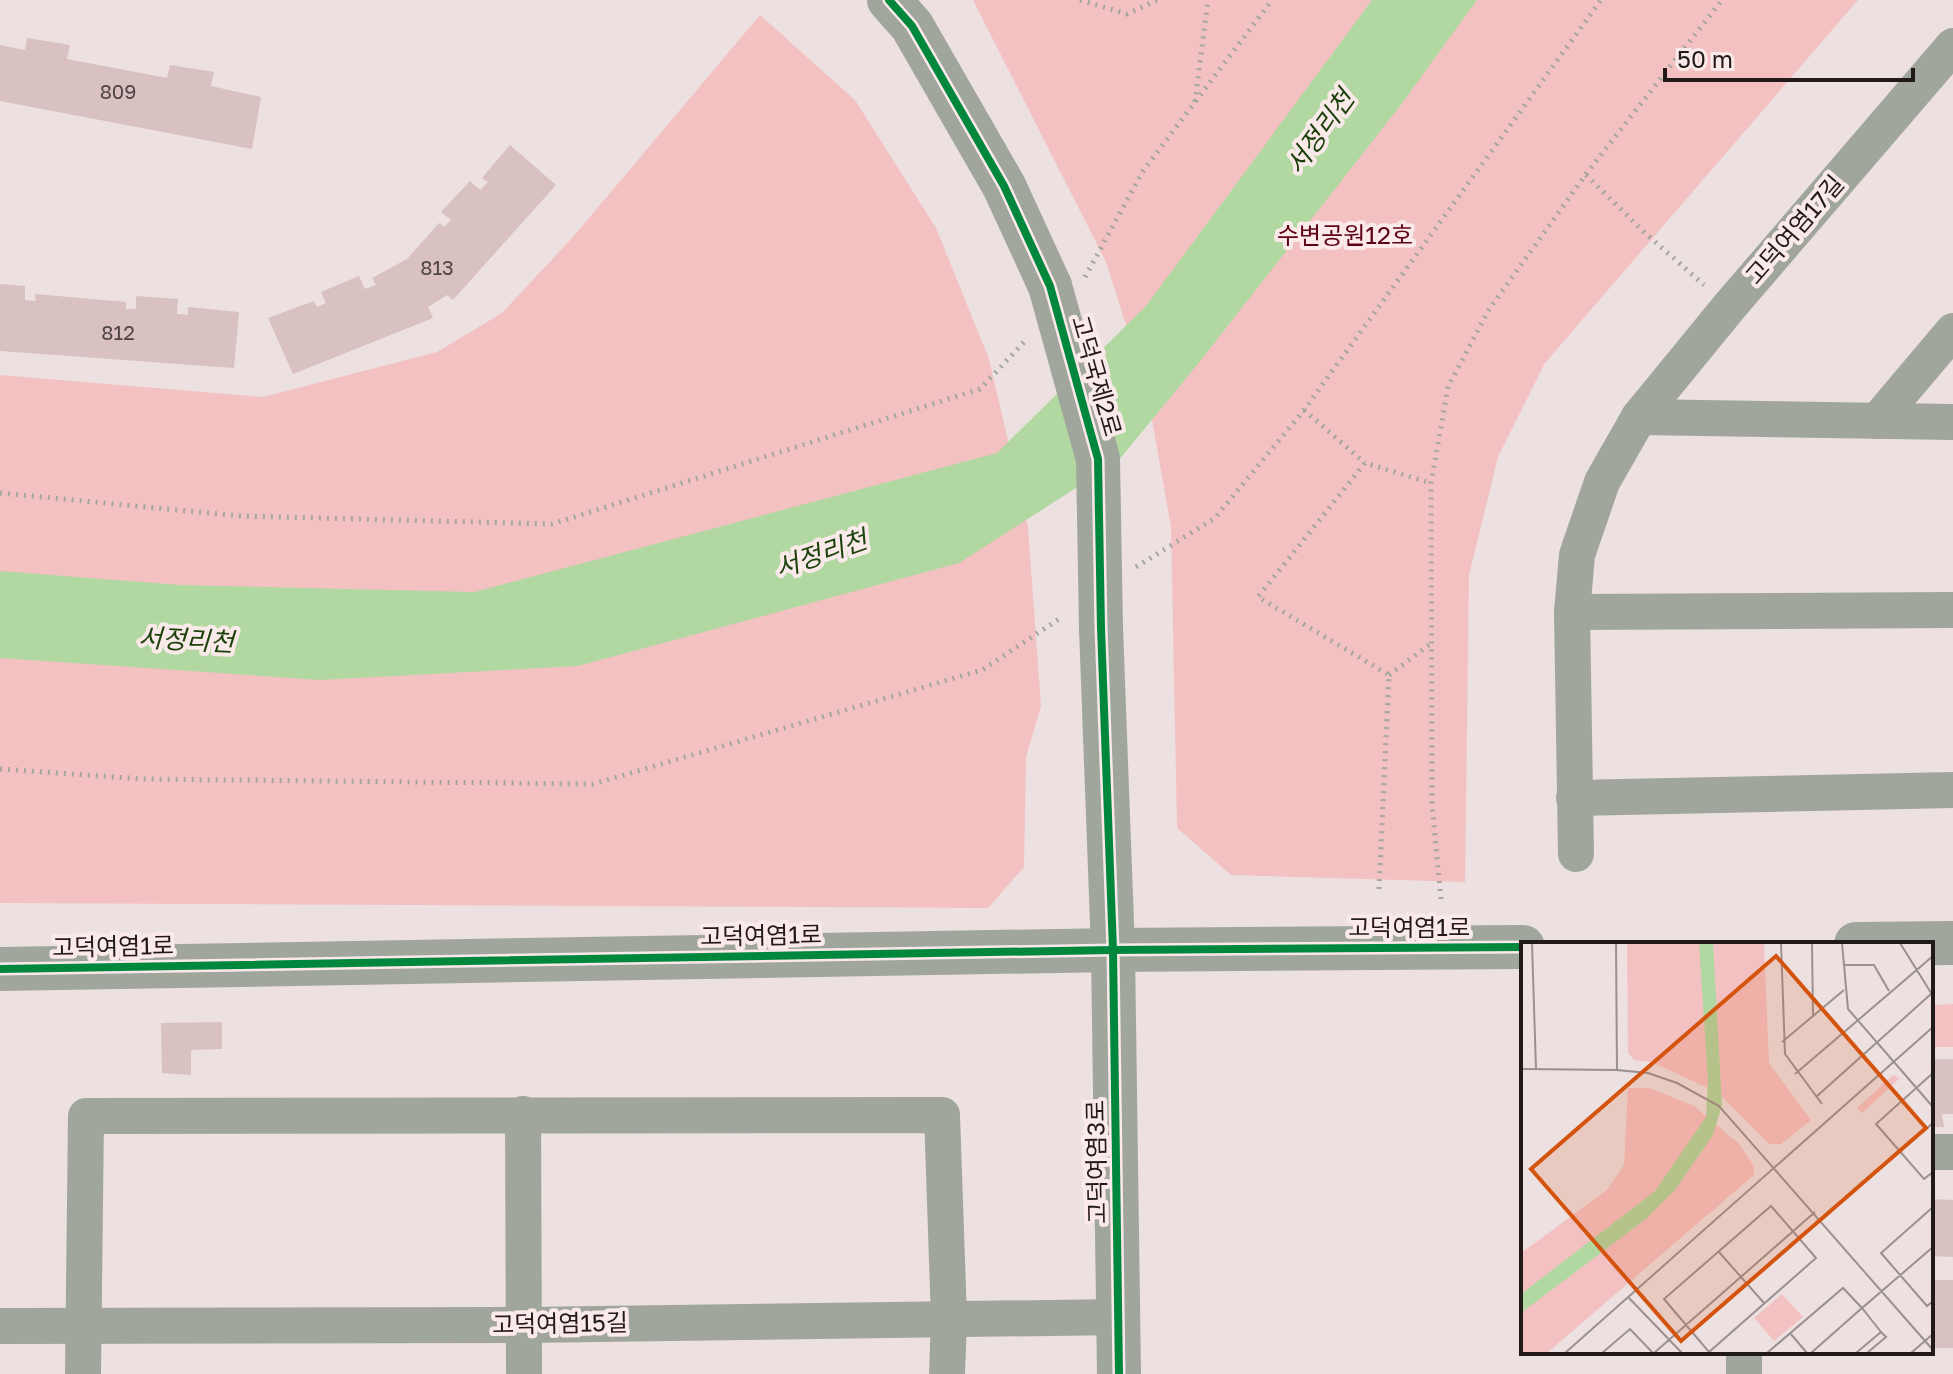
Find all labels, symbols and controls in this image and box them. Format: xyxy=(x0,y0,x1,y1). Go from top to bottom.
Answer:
scale bar xyxy=(1665,32,1913,82)
text: 50 m xyxy=(1677,44,1733,73)
house number: 809 xyxy=(100,79,136,103)
water label: 서정리천 xyxy=(1279,81,1362,180)
street label: 고덕여염17길 xyxy=(1739,169,1849,289)
park label: 수변공원12호 xyxy=(1277,220,1413,249)
house number: 813 xyxy=(420,255,454,279)
street label: 고덕국제2로 xyxy=(1066,312,1129,439)
house number: 812 xyxy=(101,320,135,344)
water label: 서정리천 xyxy=(771,522,874,584)
water label: 서정리천 xyxy=(137,622,238,658)
street label: 고덕여염1로 xyxy=(1348,912,1470,941)
street label: 고덕여염1로 xyxy=(700,919,822,950)
street label: 고덕여염1로 xyxy=(52,930,174,961)
inset map xyxy=(1521,942,1933,1354)
street label: 고덕여염3로 xyxy=(1080,1100,1111,1224)
street label: 고덕여염15길 xyxy=(492,1307,628,1338)

